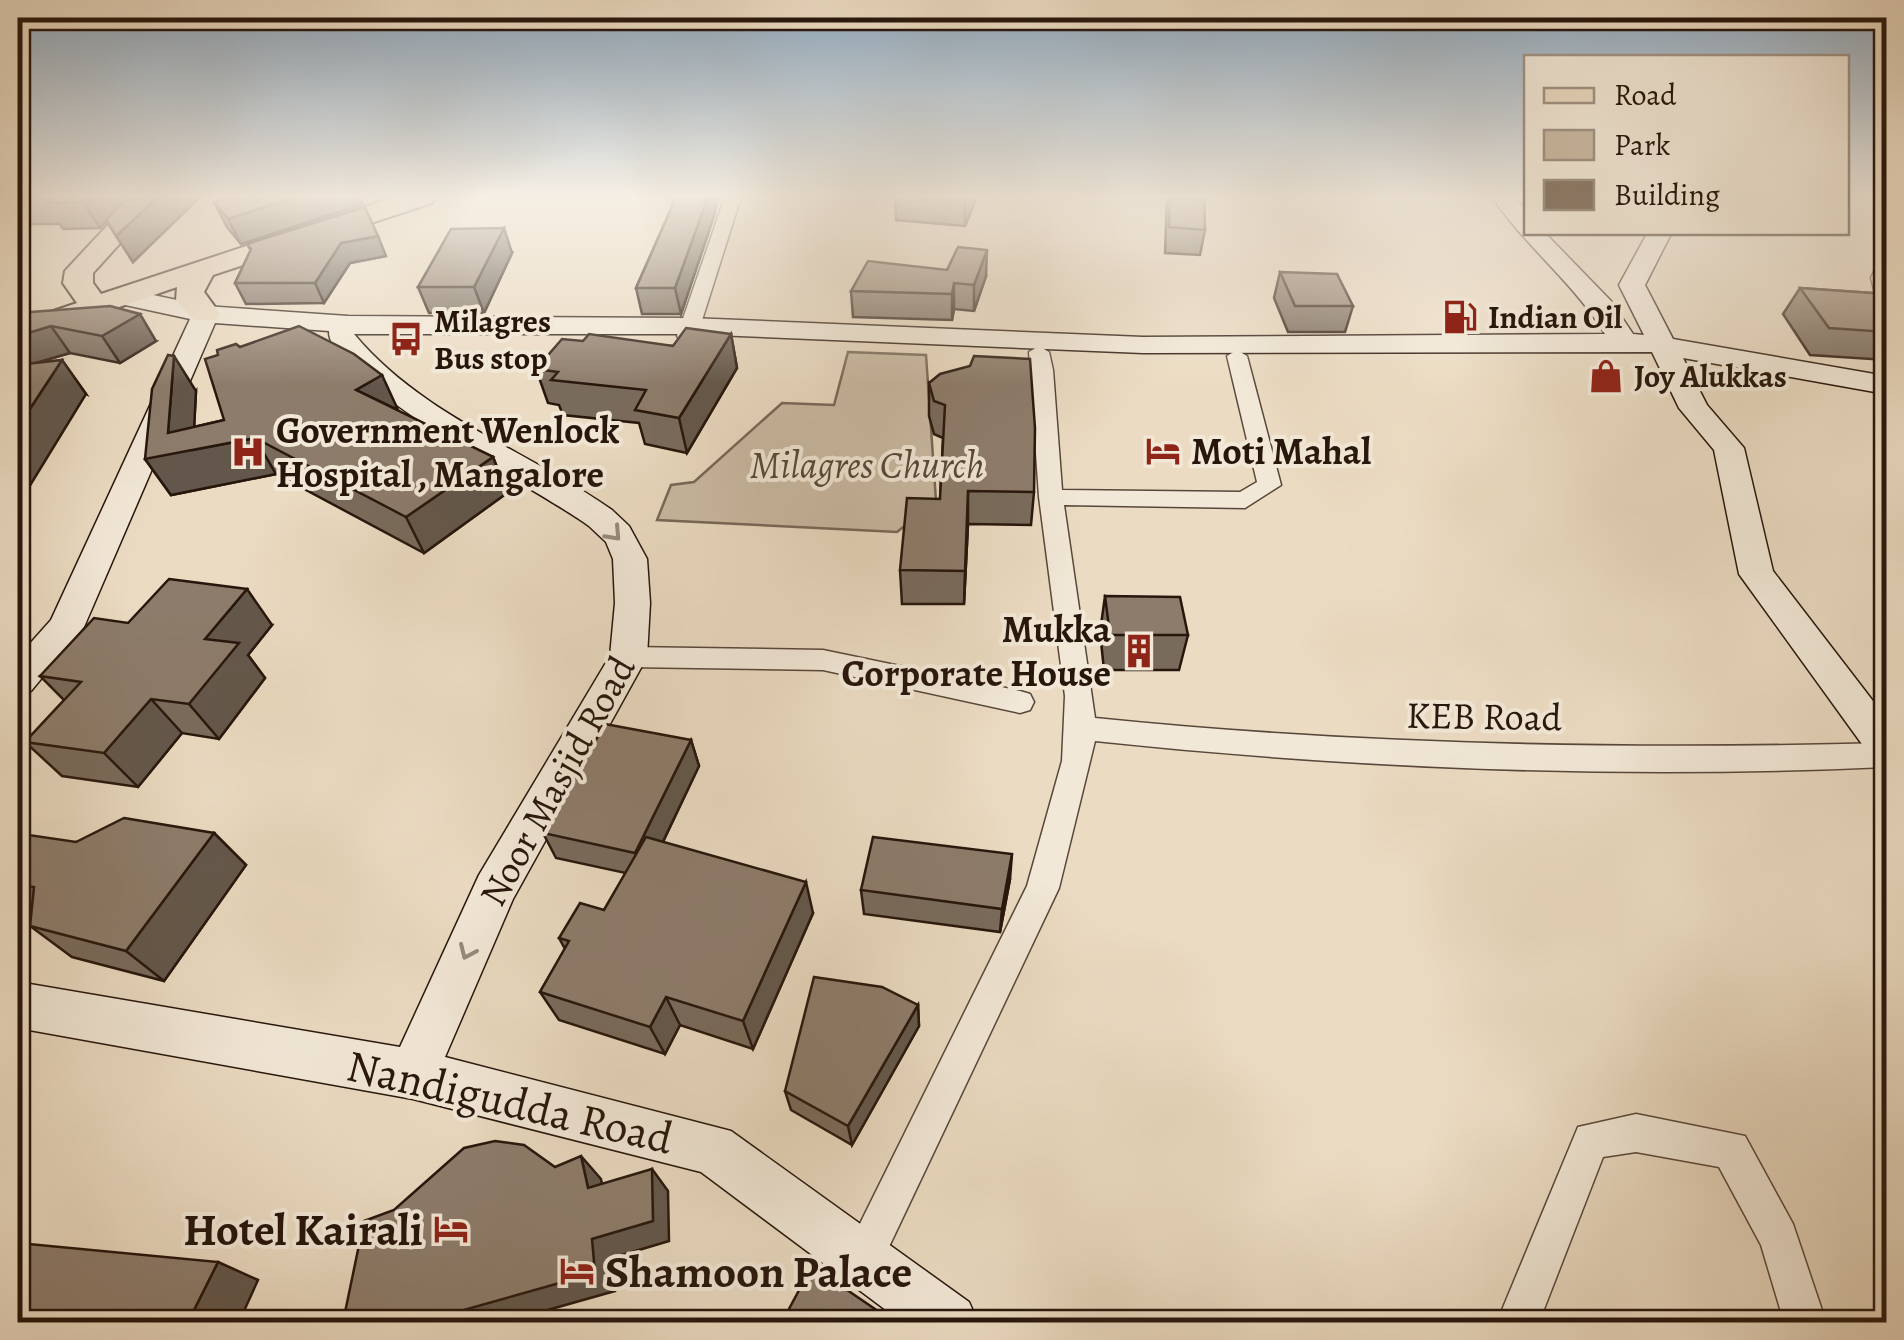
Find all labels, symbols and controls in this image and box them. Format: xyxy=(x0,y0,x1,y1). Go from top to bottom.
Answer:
legend xyxy=(1524,55,1849,235)
text: Road xyxy=(1614,75,1677,115)
text: Park xyxy=(1614,125,1670,165)
text: Building xyxy=(1614,175,1720,215)
place label: Indian Oil xyxy=(1488,295,1623,339)
fuel station icon: Indian Oil xyxy=(1441,298,1479,336)
place label: Milagres Bus stop xyxy=(434,299,551,380)
bus stop icon: Milagres Bus stop xyxy=(387,320,425,358)
place label: Joy Alukkas xyxy=(1634,354,1787,398)
shop icon: Joy Alukkas xyxy=(1587,357,1625,395)
place label: Government Wenlock Hospital , Mangalore xyxy=(276,404,620,500)
place label: Moti Mahal xyxy=(1191,425,1371,477)
hotel icon: Moti Mahal xyxy=(1144,432,1182,470)
hospital icon: Government Wenlock Hospital , Mangalore xyxy=(229,433,267,471)
park label: Milagres Church xyxy=(750,439,984,491)
one-way arrow xyxy=(602,522,620,541)
place label: Mukka Corporate House xyxy=(842,603,1112,699)
building icon: Mukka Corporate House xyxy=(1120,632,1158,670)
street label: Noor Masjid Road xyxy=(467,646,648,915)
street label: KEB Road xyxy=(1406,689,1563,743)
one-way arrow xyxy=(459,942,479,960)
street label: Nandigudda Road xyxy=(341,1034,680,1170)
place label: Hotel Kairali xyxy=(183,1199,423,1261)
hotel icon: Hotel Kairali xyxy=(432,1210,470,1248)
place label: Shamoon Palace xyxy=(605,1241,912,1303)
hotel icon: Shamoon Palace xyxy=(558,1252,596,1290)

